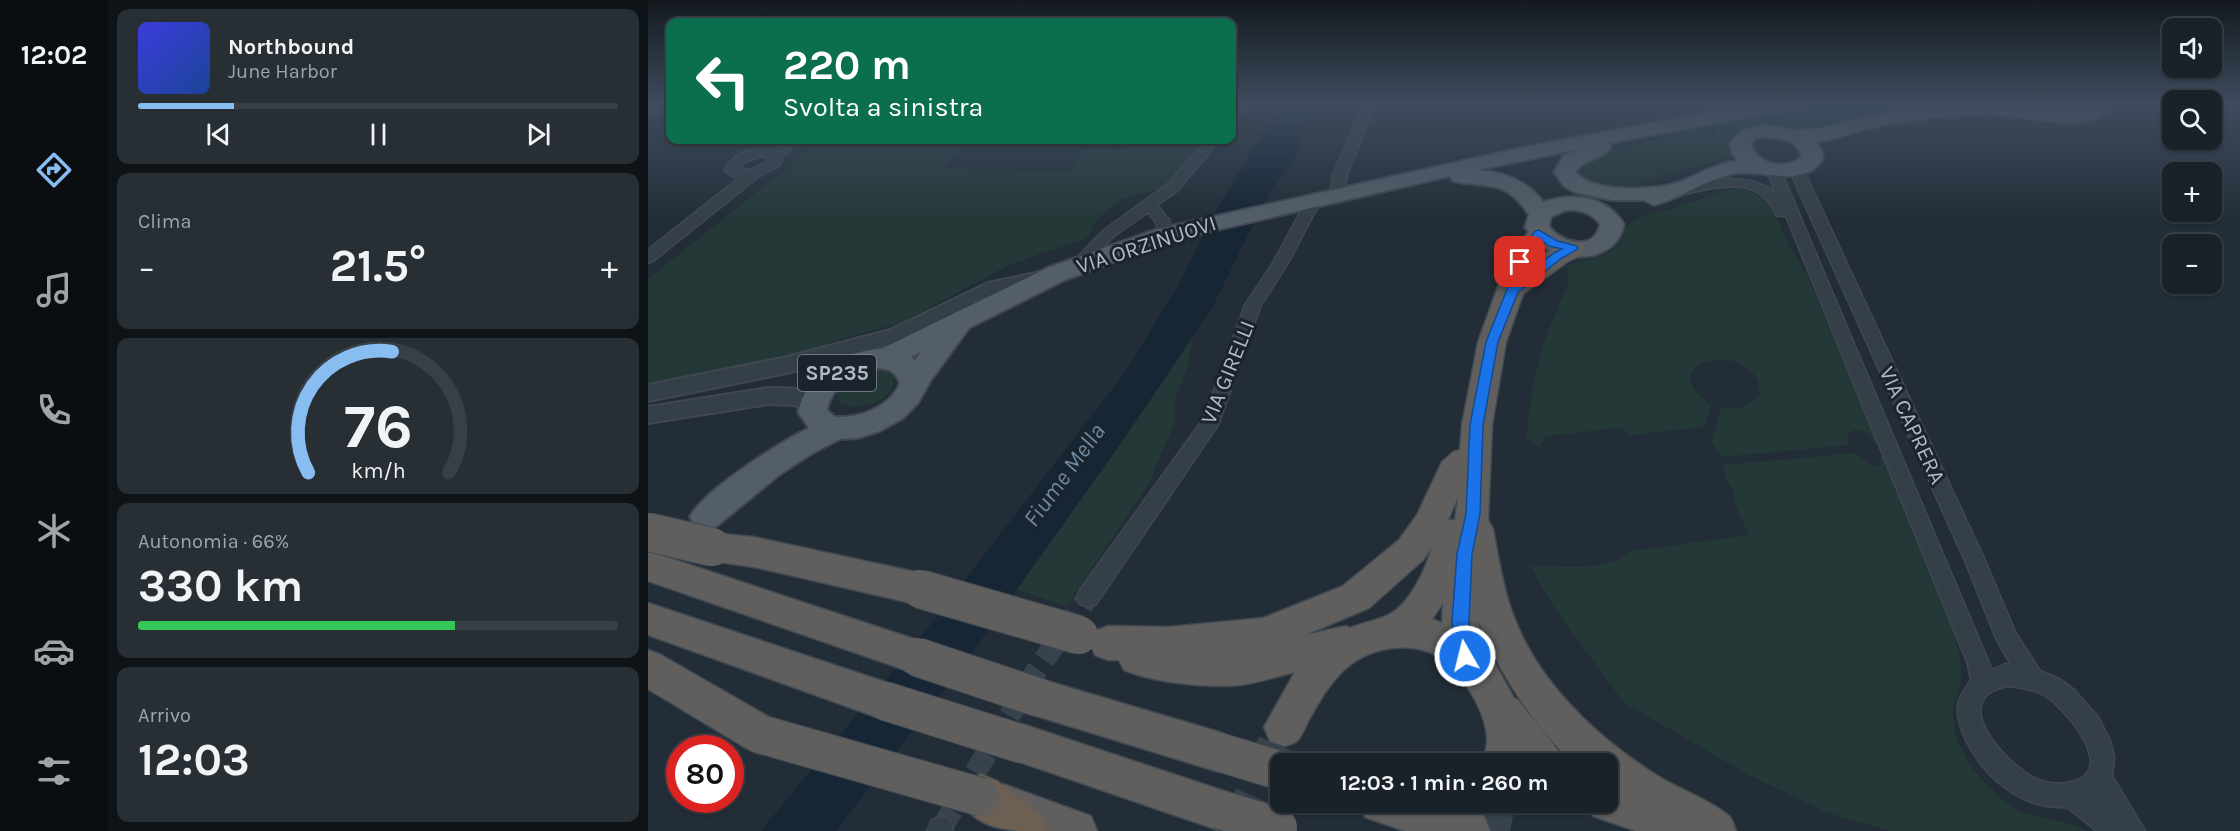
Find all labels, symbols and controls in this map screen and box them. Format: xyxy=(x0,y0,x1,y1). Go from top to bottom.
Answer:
map controls xyxy=(2162,18,2222,294)
button: sound xyxy=(2162,18,2222,78)
text: Northbound xyxy=(228,34,354,60)
text: 12:02 xyxy=(21,39,87,71)
text: 220 m xyxy=(783,40,911,90)
icon: left xyxy=(684,42,762,120)
text: June Harbor xyxy=(228,60,337,83)
button: search xyxy=(2162,90,2222,150)
text: Svolta a sinistra xyxy=(783,91,983,123)
icon: previous xyxy=(202,118,235,151)
icon: pause xyxy=(362,118,395,151)
icon: next xyxy=(522,118,555,151)
icon: directions xyxy=(33,149,75,191)
button: + xyxy=(2162,162,2222,222)
text: Clima xyxy=(138,210,192,233)
street label: VIA ORZINUOVI xyxy=(1073,210,1219,280)
button: − xyxy=(2162,234,2222,294)
pin xyxy=(1494,236,1545,287)
text: 21.5° xyxy=(330,240,426,292)
icon: arrive xyxy=(1503,245,1536,278)
text: − xyxy=(138,248,155,286)
text: + xyxy=(601,248,618,286)
icon: music xyxy=(33,269,75,311)
street label: VIA GIRELLI xyxy=(1195,317,1260,428)
road number: SP235 xyxy=(798,355,876,391)
street label: VIA CAPRERA xyxy=(1874,363,1951,489)
icon: phone xyxy=(33,389,75,431)
text: 76 xyxy=(344,390,412,463)
water label: Fiume Mella xyxy=(1017,418,1111,532)
text: km/h xyxy=(351,458,405,483)
icon: climate xyxy=(33,510,75,552)
text: Autonomia · 66% xyxy=(138,530,289,553)
text: 330 km xyxy=(138,560,303,612)
position arrow xyxy=(1433,624,1497,688)
icon: car xyxy=(33,630,75,672)
text: Arrivo xyxy=(138,704,191,727)
text: 12:03 xyxy=(138,734,250,786)
speed limit sign: 80 xyxy=(666,735,744,813)
icon: filters xyxy=(33,750,75,792)
text: 12:03 · 1 min · 260 m xyxy=(1340,770,1548,796)

